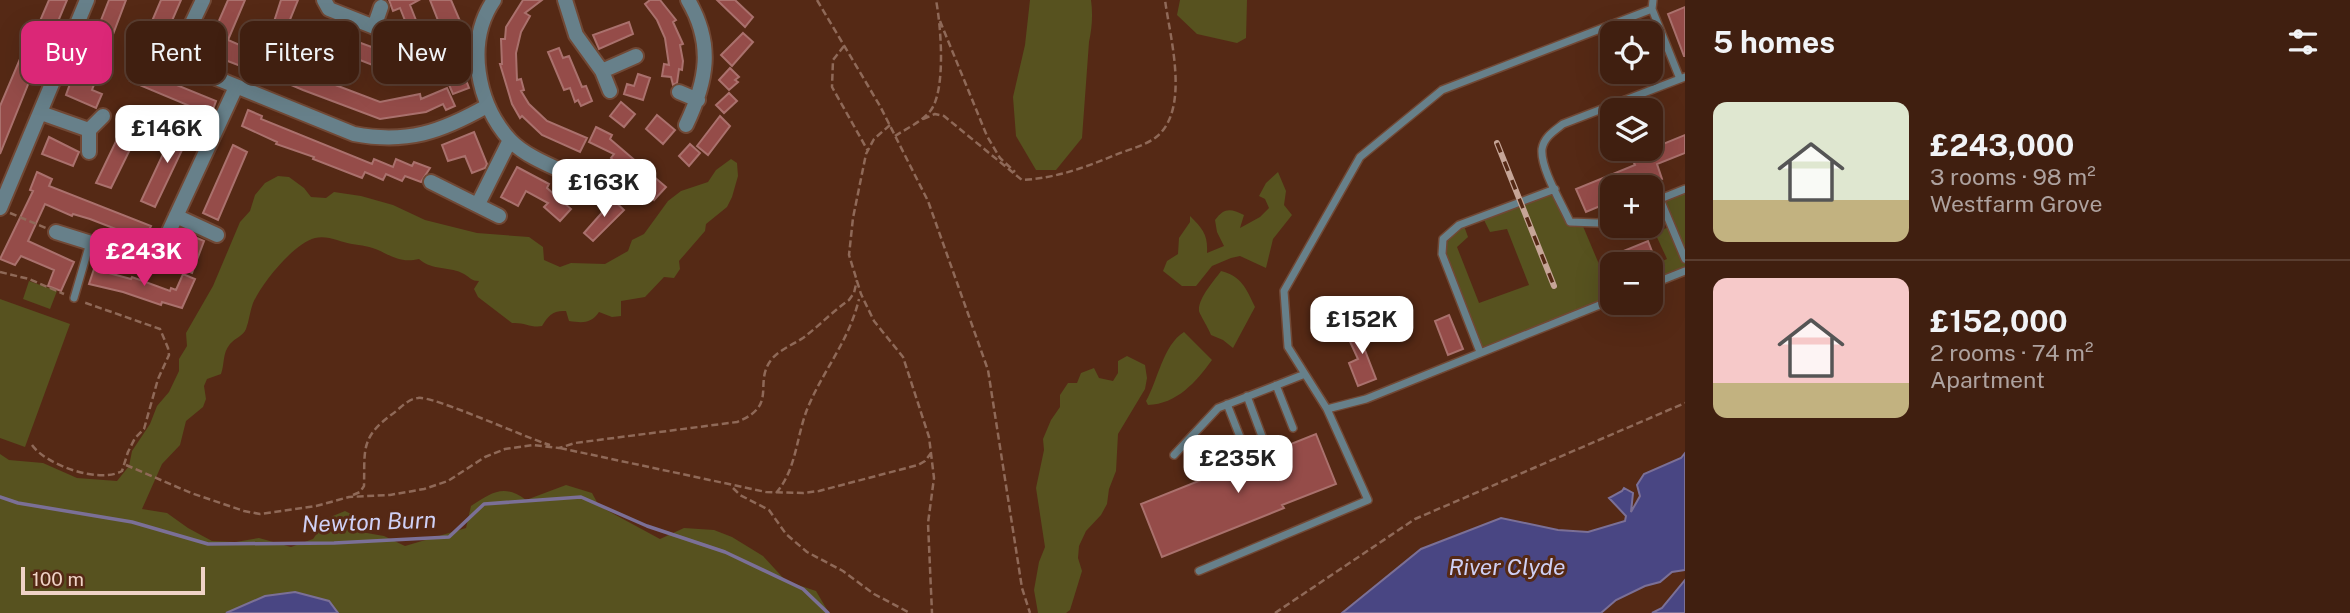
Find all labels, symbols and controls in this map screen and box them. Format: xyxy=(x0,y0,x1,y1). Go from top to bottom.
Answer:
chip: Buy xyxy=(21,21,112,84)
chip: Rent xyxy=(126,21,226,84)
chip: Filters xyxy=(240,21,359,84)
chip: New xyxy=(373,21,471,84)
map controls xyxy=(1600,21,1663,315)
button: locate xyxy=(1600,21,1663,84)
icon: filters xyxy=(2284,23,2322,61)
text: 5 homes xyxy=(1713,24,1835,60)
button: layers xyxy=(1600,98,1663,161)
pin: £146K xyxy=(118,106,216,165)
text: £146K xyxy=(131,114,203,141)
text: £243,000 xyxy=(1930,127,2074,163)
icon: home xyxy=(1769,130,1853,214)
pin: £163K xyxy=(555,160,653,219)
text: 3 rooms · 98 m² xyxy=(1930,163,2096,190)
text: £163K xyxy=(568,168,640,195)
button: + xyxy=(1600,175,1663,238)
text: Westfarm Grove xyxy=(1930,190,2102,217)
pin: £243K xyxy=(95,229,193,288)
text: £243K xyxy=(106,237,182,264)
button: − xyxy=(1600,252,1663,315)
pin: £152K xyxy=(1313,296,1411,356)
text: £152,000 xyxy=(1930,303,2068,339)
text: £152K xyxy=(1326,305,1398,332)
icon: home xyxy=(1769,306,1853,390)
text: 2 rooms · 74 m² xyxy=(1930,339,2093,366)
text: Apartment xyxy=(1930,366,2045,393)
pin: £235K xyxy=(1189,435,1287,495)
text: £235K xyxy=(1200,444,1276,471)
water label: Newton Burn xyxy=(301,506,437,537)
water label: River Clyde xyxy=(1448,553,1566,580)
scale bar xyxy=(21,564,205,596)
text: 100 m xyxy=(32,568,84,590)

